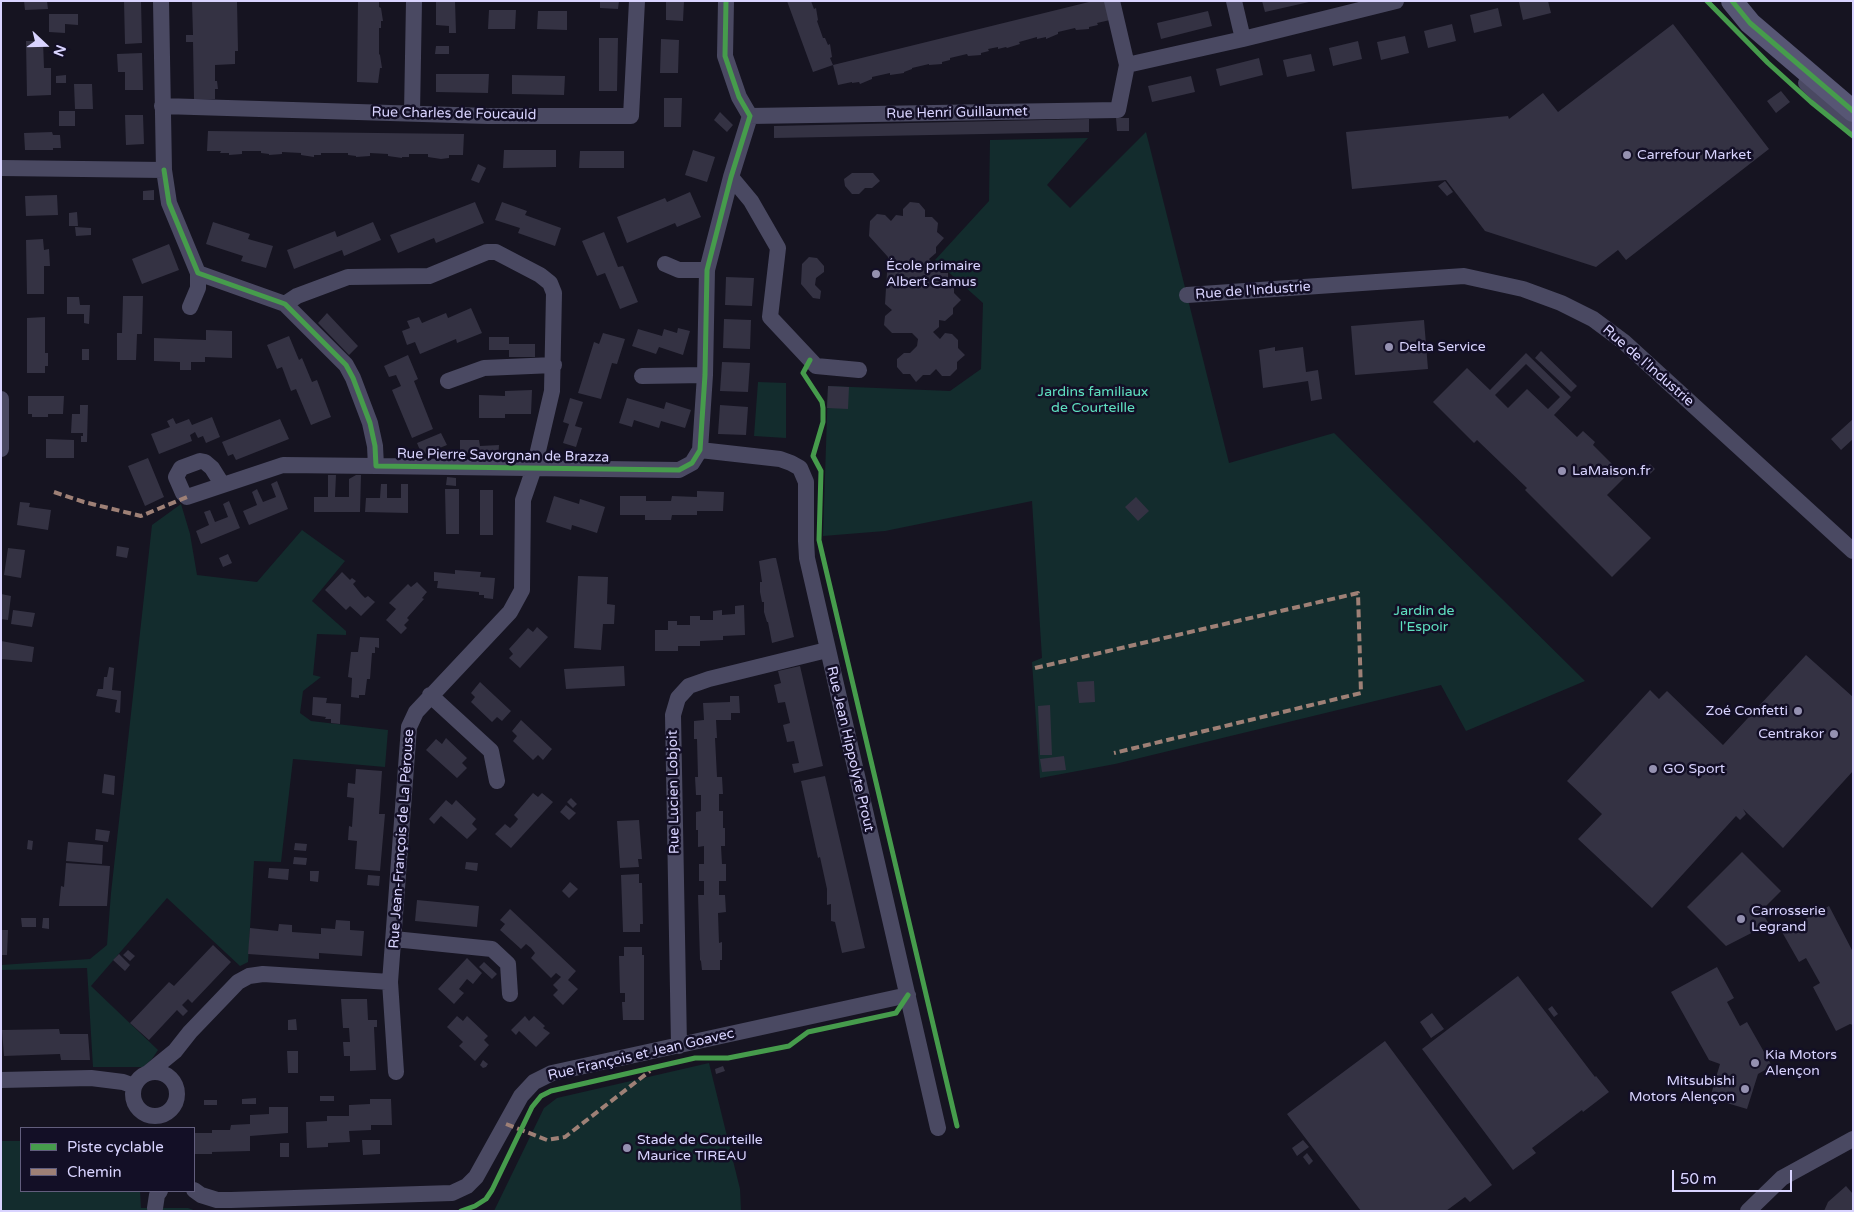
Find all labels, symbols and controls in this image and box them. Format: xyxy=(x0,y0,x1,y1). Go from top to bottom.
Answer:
north arrow xyxy=(20,20,70,70)
text: N xyxy=(50,42,69,59)
street label: Rue Henri Guillaumet xyxy=(886,103,1028,123)
street label: Rue Charles de Foucauld xyxy=(371,104,537,124)
place label: Carrefour Market xyxy=(1637,147,1752,163)
marker: Carrefour Market xyxy=(1621,149,1633,161)
place label: École primaire Albert Camus xyxy=(886,258,981,290)
marker: École primaire Albert Camus xyxy=(870,268,882,280)
street label: Rue de l'Industrie xyxy=(1195,279,1311,303)
street label: Rue de l'Industrie xyxy=(1599,322,1697,410)
place label: Delta Service xyxy=(1399,339,1486,355)
marker: Delta Service xyxy=(1383,341,1395,353)
park label: Jardins familiaux de Courteille xyxy=(1038,384,1148,417)
street label: Rue Pierre Savorgnan de Brazza xyxy=(397,446,609,466)
place label: LaMaison.fr xyxy=(1572,463,1651,479)
marker: LaMaison.fr xyxy=(1556,465,1568,477)
park label: Jardin de l'Espoir xyxy=(1394,603,1454,636)
street label: Rue Jean Hippolyte Prout xyxy=(823,664,877,834)
place label: Zoé Confetti xyxy=(1706,703,1788,719)
marker: Zoé Confetti xyxy=(1792,705,1804,717)
place label: Centrakor xyxy=(1758,726,1824,742)
marker: Centrakor xyxy=(1828,728,1840,740)
street label: Rue Jean-François de La Pérouse xyxy=(386,729,418,949)
street label: Rue Lucien Lobjoit xyxy=(665,730,683,854)
place label: GO Sport xyxy=(1663,761,1725,777)
marker: GO Sport xyxy=(1647,763,1659,775)
place label: Carrosserie Legrand xyxy=(1751,903,1826,936)
marker: Carrosserie Legrand xyxy=(1735,913,1747,925)
street label: Rue François et Jean Goavec xyxy=(546,1025,736,1085)
place label: Kia Motors Alençon xyxy=(1765,1047,1837,1080)
marker: Kia Motors Alençon xyxy=(1749,1057,1761,1069)
place label: Mitsubishi Motors Alençon xyxy=(1629,1073,1735,1106)
marker: Mitsubishi Motors Alençon xyxy=(1739,1083,1751,1095)
legend xyxy=(20,1127,195,1192)
place label: Stade de Courteille Maurice TIREAU xyxy=(637,1132,763,1164)
text: Piste cyclable xyxy=(67,1138,164,1156)
marker: Stade de Courteille Maurice TIREAU xyxy=(621,1142,633,1154)
scale bar xyxy=(1674,1160,1794,1192)
text: Chemin xyxy=(67,1163,122,1181)
text: 50 m xyxy=(1680,1170,1717,1188)

